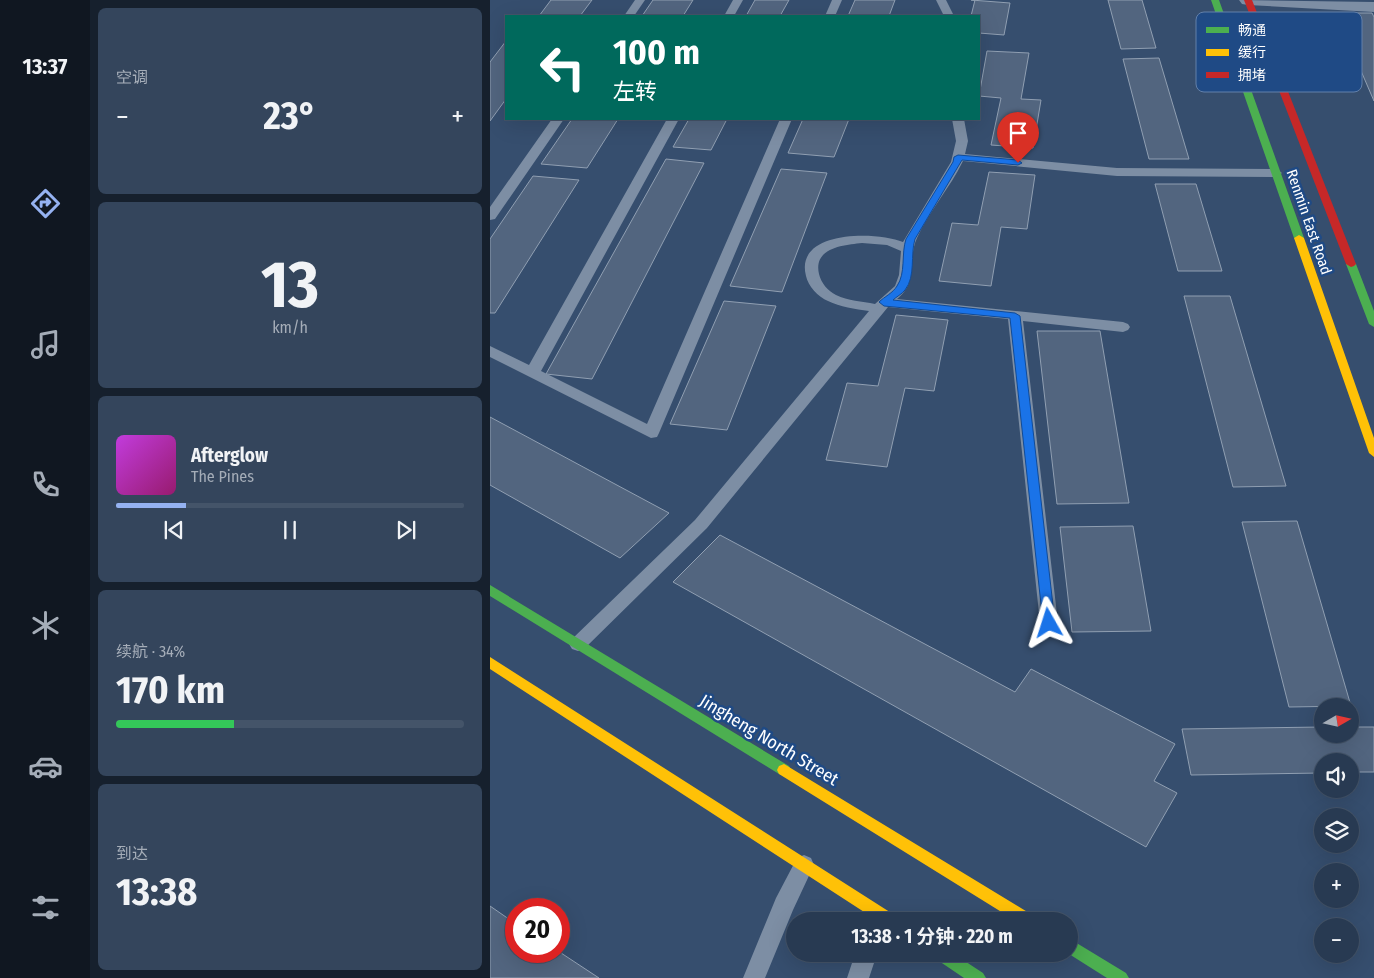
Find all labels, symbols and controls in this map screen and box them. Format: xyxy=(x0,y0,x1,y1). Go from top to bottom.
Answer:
legend xyxy=(1196,12,1362,92)
text: 畅通 xyxy=(1238,22,1266,39)
text: 100 m xyxy=(613,31,700,73)
icon: left xyxy=(530,35,595,100)
text: 缓行 xyxy=(1238,44,1266,61)
text: 13:37 xyxy=(23,53,67,80)
text: 拥堵 xyxy=(1238,67,1266,84)
text: 空调 xyxy=(116,68,148,87)
text: 左转 xyxy=(613,78,657,105)
text: 23° xyxy=(263,93,317,139)
text: − xyxy=(116,100,129,133)
text: + xyxy=(451,100,464,133)
pin xyxy=(997,112,1039,163)
icon: arrive xyxy=(1004,119,1032,147)
street label: Renmin East Road xyxy=(1283,167,1335,277)
icon: directions xyxy=(28,186,63,221)
text: 13 xyxy=(261,246,319,324)
text: km/h xyxy=(272,318,308,337)
icon: music xyxy=(28,327,63,362)
text: Afterglow xyxy=(191,444,268,467)
icon: phone xyxy=(28,467,63,502)
text: The Pines xyxy=(191,467,254,486)
icon: previous xyxy=(160,516,188,544)
icon: pause xyxy=(276,516,304,544)
icon: next xyxy=(392,516,420,544)
position arrow xyxy=(1022,596,1074,648)
icon: climate xyxy=(28,608,63,643)
text: 续航 · 34% xyxy=(116,642,185,661)
text: 170 km xyxy=(116,667,225,713)
street label: Jingheng North Street xyxy=(695,690,843,790)
north arrow xyxy=(1314,698,1359,742)
map controls xyxy=(1314,698,1359,963)
icon: car xyxy=(28,749,63,784)
button: sound xyxy=(1314,753,1359,798)
button: layers xyxy=(1314,808,1359,853)
text: 到达 xyxy=(116,844,148,863)
button: + xyxy=(1314,863,1359,908)
text: 13:38 xyxy=(116,869,197,915)
icon: filters xyxy=(28,890,63,925)
speed limit sign: 20 xyxy=(505,898,570,963)
button: − xyxy=(1314,918,1359,963)
text: 13:38 · 1 分钟 · 220 m xyxy=(851,925,1013,948)

